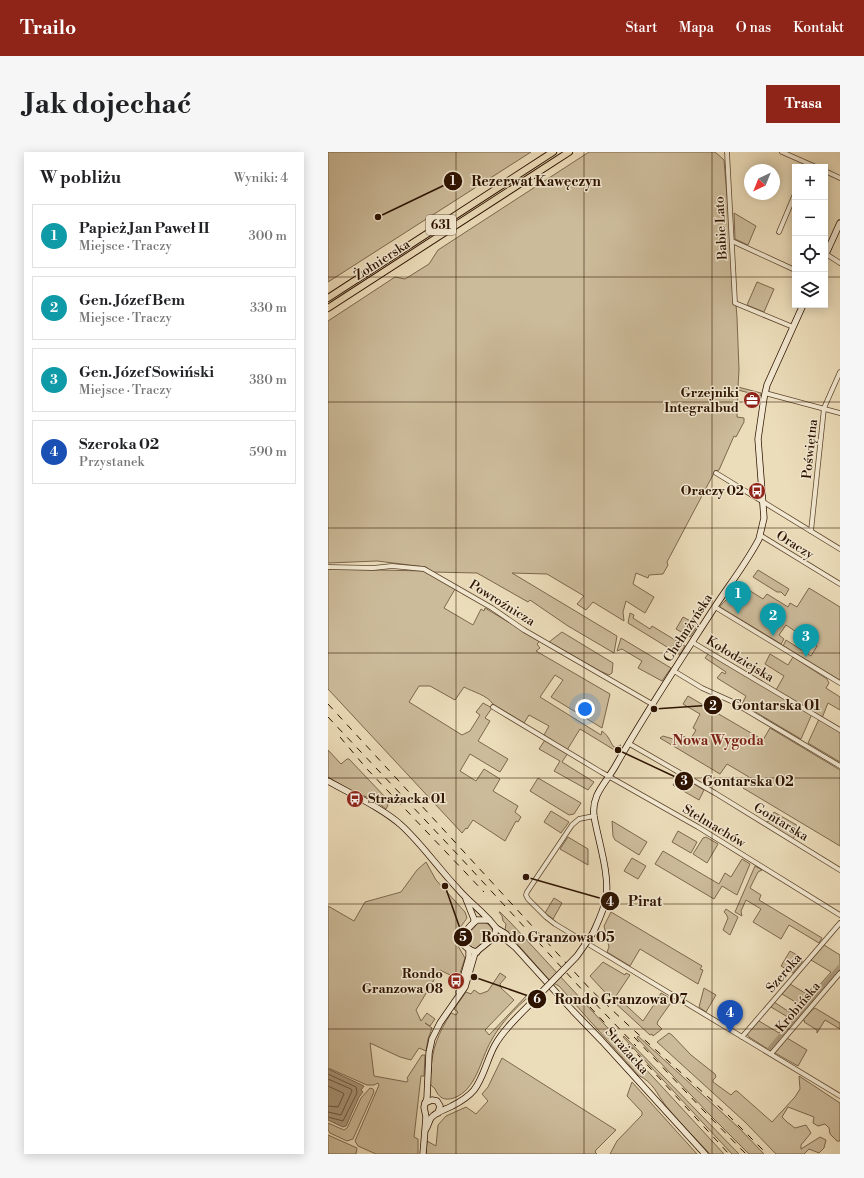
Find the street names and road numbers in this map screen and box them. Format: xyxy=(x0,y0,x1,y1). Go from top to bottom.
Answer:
street label: Babie Lato xyxy=(711,196,731,261)
road number: 631 xyxy=(426,215,456,235)
street label: Żołnierska xyxy=(351,235,413,284)
street label: Poświętna xyxy=(799,418,821,480)
street label: Oraczy xyxy=(773,527,817,563)
street label: Powroźnicza xyxy=(466,576,538,630)
street label: Chełmżyńska xyxy=(660,590,716,665)
street label: Kołodziejska xyxy=(703,633,777,686)
street label: Gontarska xyxy=(751,799,812,845)
street label: Stelmachów xyxy=(680,801,749,852)
street label: Szeroka xyxy=(763,950,806,996)
street label: Krobińska xyxy=(772,978,824,1036)
street label: Strażacka xyxy=(602,1024,652,1078)

